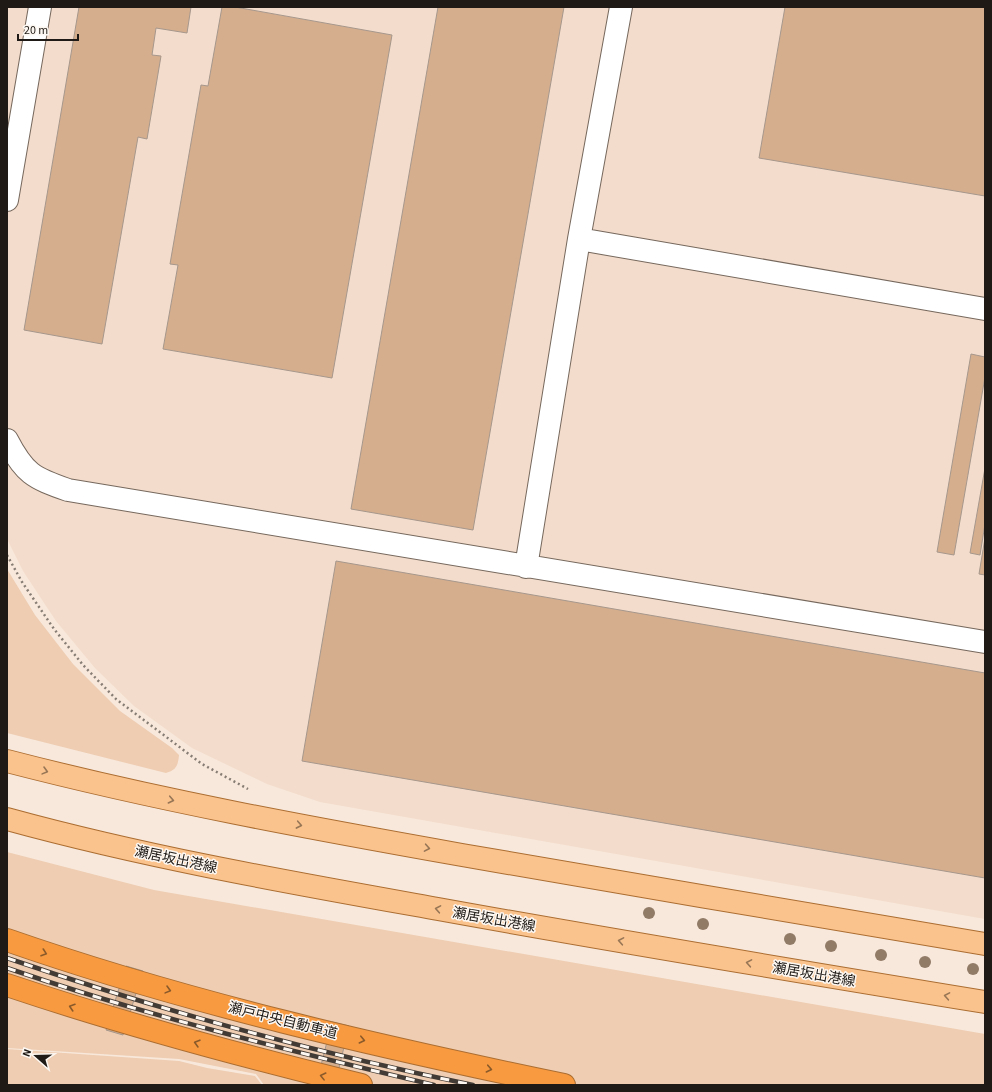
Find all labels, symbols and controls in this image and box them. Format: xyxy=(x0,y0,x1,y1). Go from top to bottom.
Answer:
scale bar xyxy=(18,16,78,42)
text: 20 m xyxy=(24,22,48,39)
one-way arrow xyxy=(41,766,48,775)
one-way arrow xyxy=(168,795,175,803)
one-way arrow xyxy=(296,820,302,829)
street label: 瀬居坂出港線 xyxy=(133,841,219,878)
one-way arrow xyxy=(424,844,430,852)
street label: 瀬居坂出港線 xyxy=(451,903,537,937)
one-way arrow xyxy=(435,905,441,914)
one-way arrow xyxy=(618,937,624,946)
one-way arrow xyxy=(40,948,47,957)
street label: 瀬居坂出港線 xyxy=(771,958,857,992)
one-way arrow xyxy=(746,959,752,968)
one-way arrow xyxy=(165,986,172,994)
one-way arrow xyxy=(943,992,950,1001)
street label: 瀬戸中央自動車道 xyxy=(226,998,340,1044)
one-way arrow xyxy=(69,1003,76,1012)
one-way arrow xyxy=(358,1035,365,1044)
north arrow xyxy=(16,1036,56,1076)
one-way arrow xyxy=(194,1039,201,1048)
text: N xyxy=(19,1047,35,1059)
one-way arrow xyxy=(486,1065,492,1073)
one-way arrow xyxy=(320,1072,326,1080)

